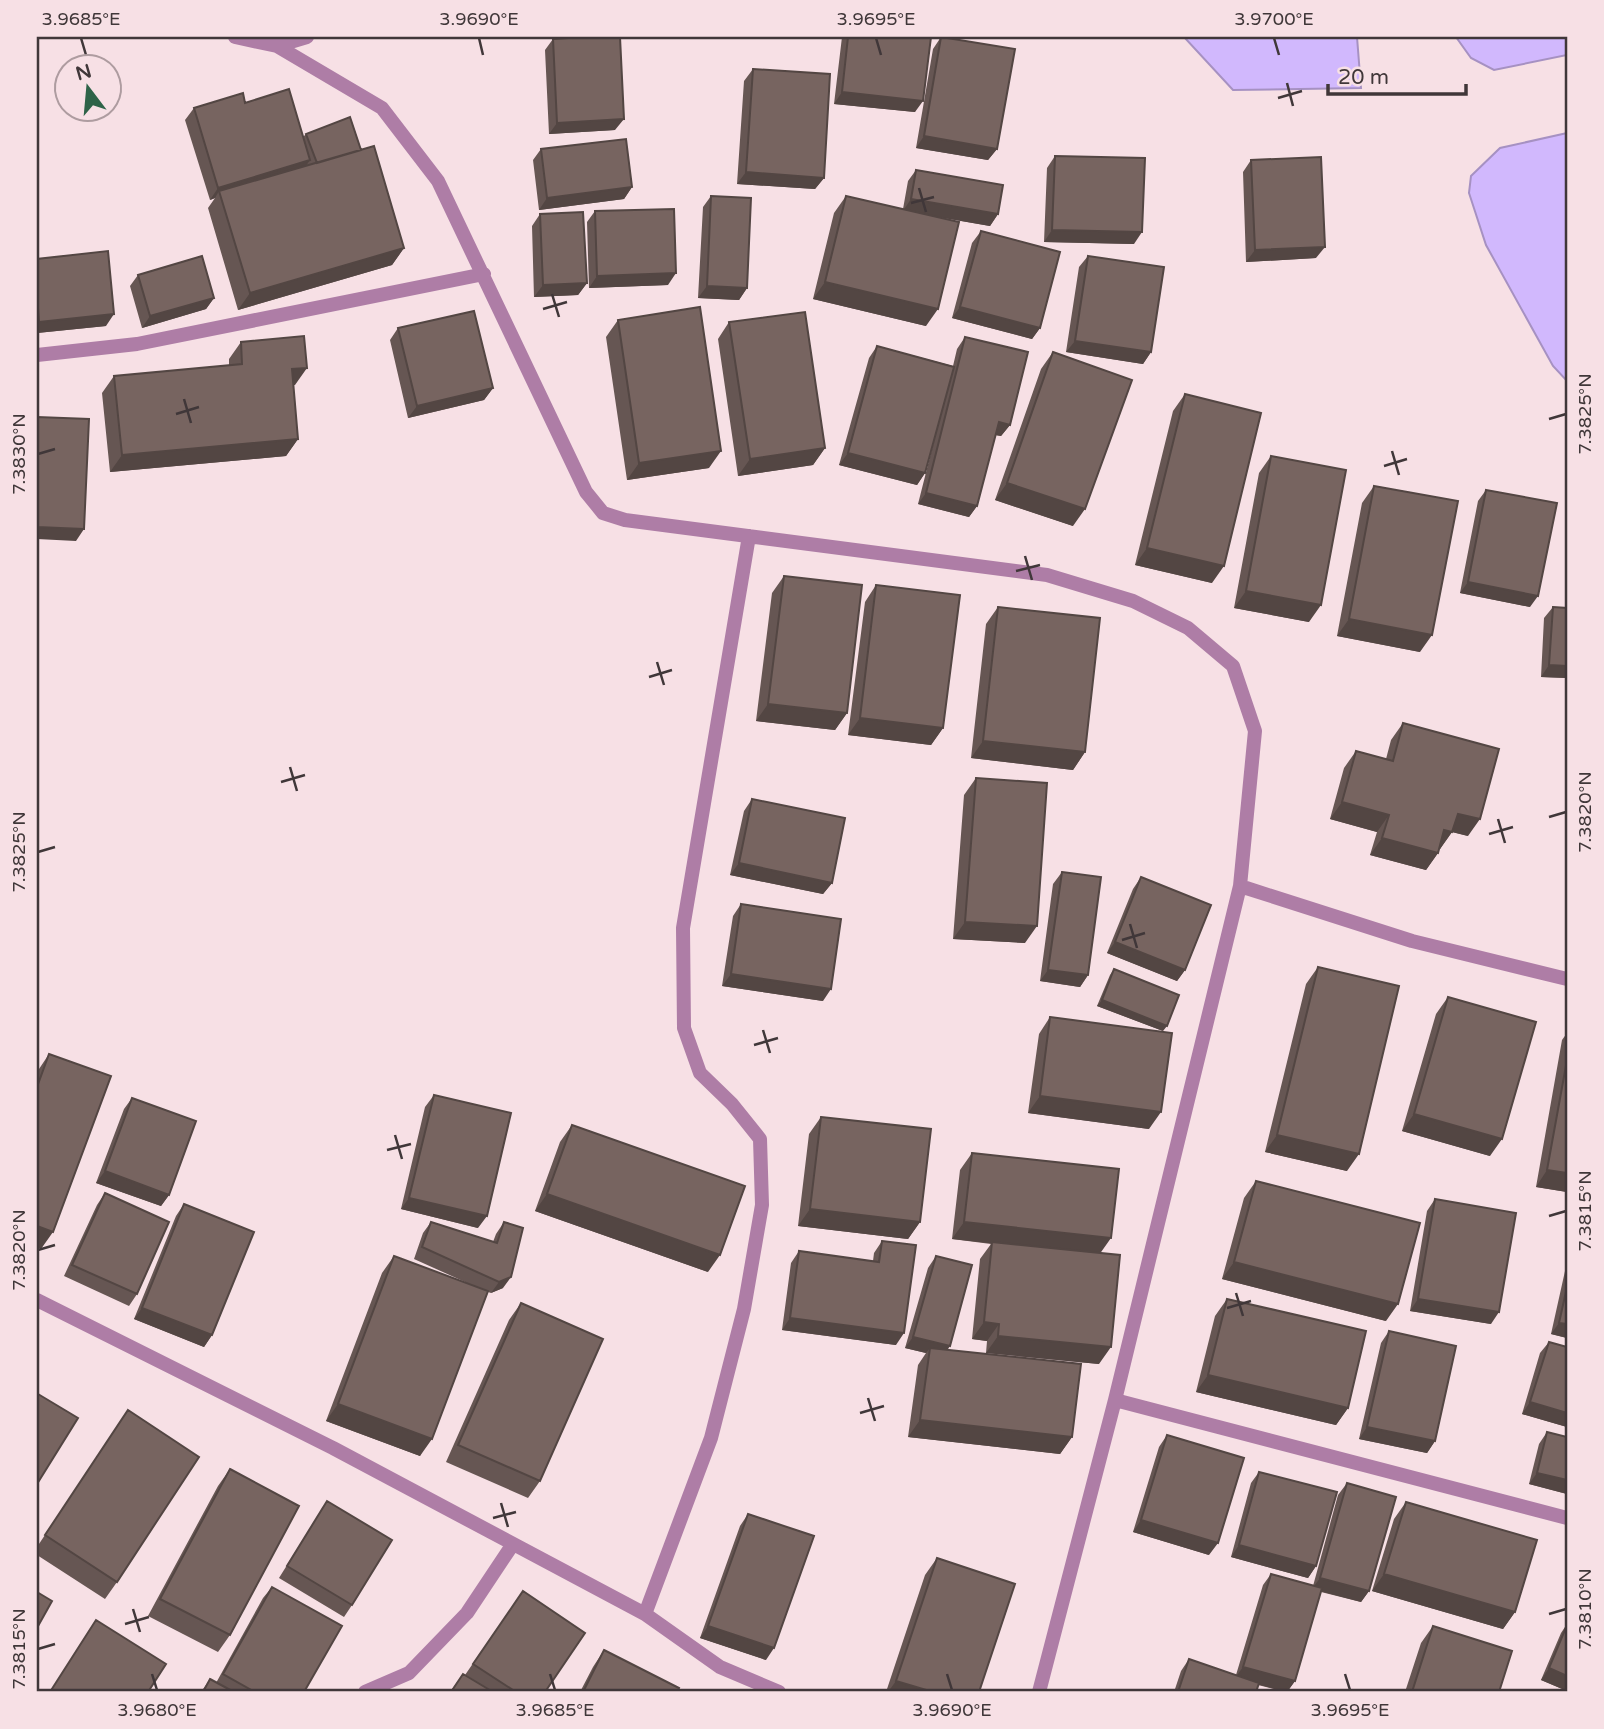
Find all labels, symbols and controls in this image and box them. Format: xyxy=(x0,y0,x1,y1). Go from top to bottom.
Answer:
text: 3.9685°E xyxy=(41,8,121,30)
text: 3.9690°E xyxy=(439,8,519,30)
text: 3.9695°E xyxy=(836,8,916,30)
text: 3.9700°E xyxy=(1234,8,1314,30)
north arrow xyxy=(52,52,122,122)
scale bar xyxy=(1328,52,1466,96)
text: N xyxy=(73,60,94,85)
text: 20 m xyxy=(1338,65,1389,90)
text: 7.3825°N xyxy=(1574,373,1596,455)
text: 7.3830°N xyxy=(8,413,30,495)
text: 7.3820°N xyxy=(1574,771,1596,853)
text: 7.3825°N xyxy=(8,811,30,893)
text: 7.3815°N xyxy=(1574,1170,1596,1252)
text: 7.3820°N xyxy=(8,1209,30,1291)
text: 7.3810°N xyxy=(1574,1568,1596,1650)
text: 7.3815°N xyxy=(8,1608,30,1690)
text: 3.9680°E xyxy=(117,1699,197,1721)
text: 3.9685°E xyxy=(515,1699,595,1721)
text: 3.9690°E xyxy=(912,1699,992,1721)
text: 3.9695°E xyxy=(1310,1699,1390,1721)

